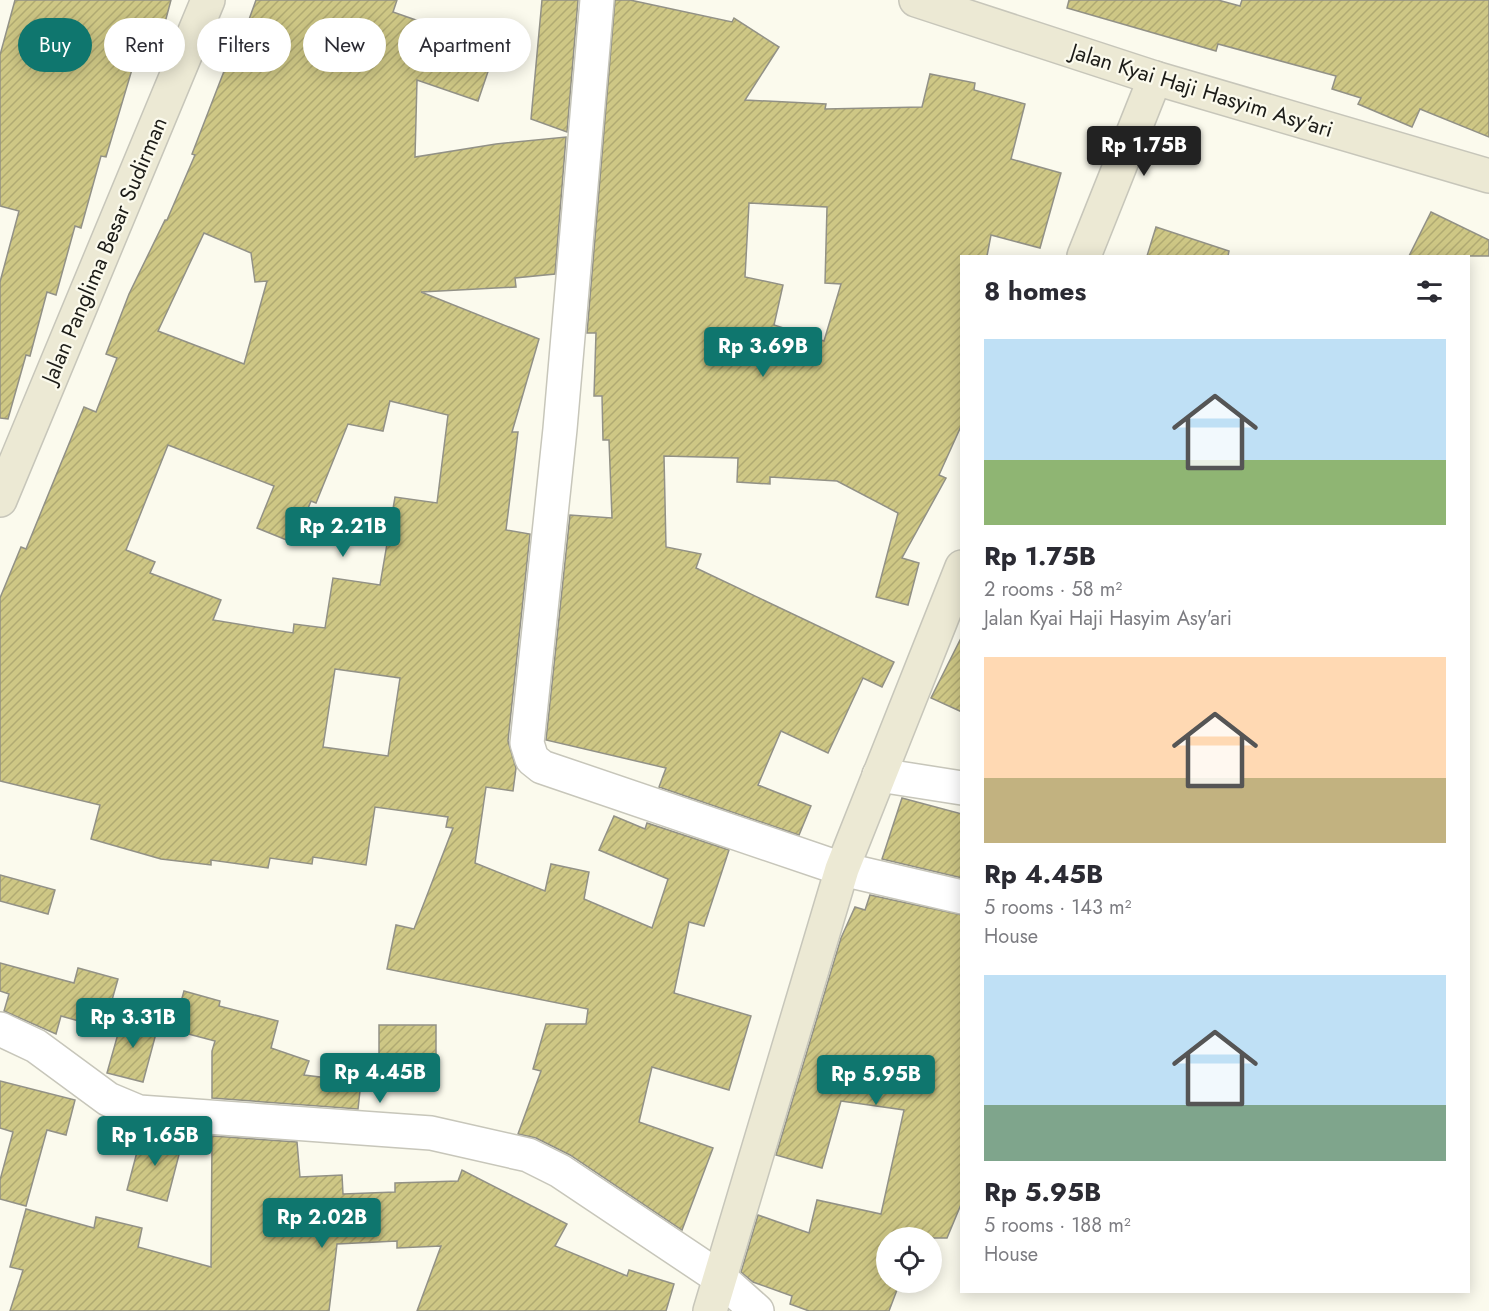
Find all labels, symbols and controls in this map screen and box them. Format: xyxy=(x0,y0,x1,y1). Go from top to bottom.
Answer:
chip: Buy xyxy=(18,18,92,72)
chip: Rent xyxy=(104,18,185,72)
chip: Filters xyxy=(197,18,291,72)
chip: New xyxy=(303,18,386,72)
chip: Apartment xyxy=(398,18,531,72)
street label: Jalan Kyai Haji Hasyim Asy'ari xyxy=(1064,34,1337,145)
street label: Jalan Panglima Besar Sudirman xyxy=(32,112,175,391)
pin: Rp 1.75B xyxy=(1082,126,1206,177)
text: Rp 1.75B xyxy=(1101,131,1187,160)
text: 8 homes xyxy=(984,272,1086,310)
icon: filters xyxy=(1413,275,1446,308)
pin: Rp 3.69B xyxy=(701,327,825,378)
text: Rp 3.69B xyxy=(718,332,808,361)
icon: home xyxy=(1161,378,1269,486)
pin: Rp 2.21B xyxy=(281,507,405,558)
text: Rp 2.21B xyxy=(299,512,387,541)
text: Rp 1.75B xyxy=(984,537,1096,575)
text: 2 rooms · 58 m² xyxy=(984,575,1122,604)
text: Jalan Kyai Haji Hasyim Asy'ari xyxy=(984,604,1232,633)
icon: home xyxy=(1161,696,1269,804)
text: Rp 4.45B xyxy=(984,855,1103,893)
text: 5 rooms · 143 m² xyxy=(984,893,1131,922)
text: House xyxy=(984,922,1038,951)
pin: Rp 3.31B xyxy=(71,998,195,1049)
text: Rp 3.31B xyxy=(90,1003,176,1032)
icon: home xyxy=(1161,1014,1269,1122)
pin: Rp 4.45B xyxy=(318,1053,442,1104)
pin: Rp 5.95B xyxy=(814,1055,938,1106)
text: Rp 4.45B xyxy=(334,1058,426,1087)
text: Rp 5.95B xyxy=(831,1060,921,1089)
pin: Rp 1.65B xyxy=(93,1116,217,1167)
text: Rp 1.65B xyxy=(111,1121,199,1150)
text: Rp 5.95B xyxy=(984,1173,1101,1211)
pin: Rp 2.02B xyxy=(260,1198,384,1249)
text: Rp 2.02B xyxy=(277,1203,367,1232)
text: 5 rooms · 188 m² xyxy=(984,1211,1131,1240)
map controls xyxy=(876,1227,942,1293)
button: locate xyxy=(876,1227,942,1293)
text: House xyxy=(984,1240,1038,1269)

